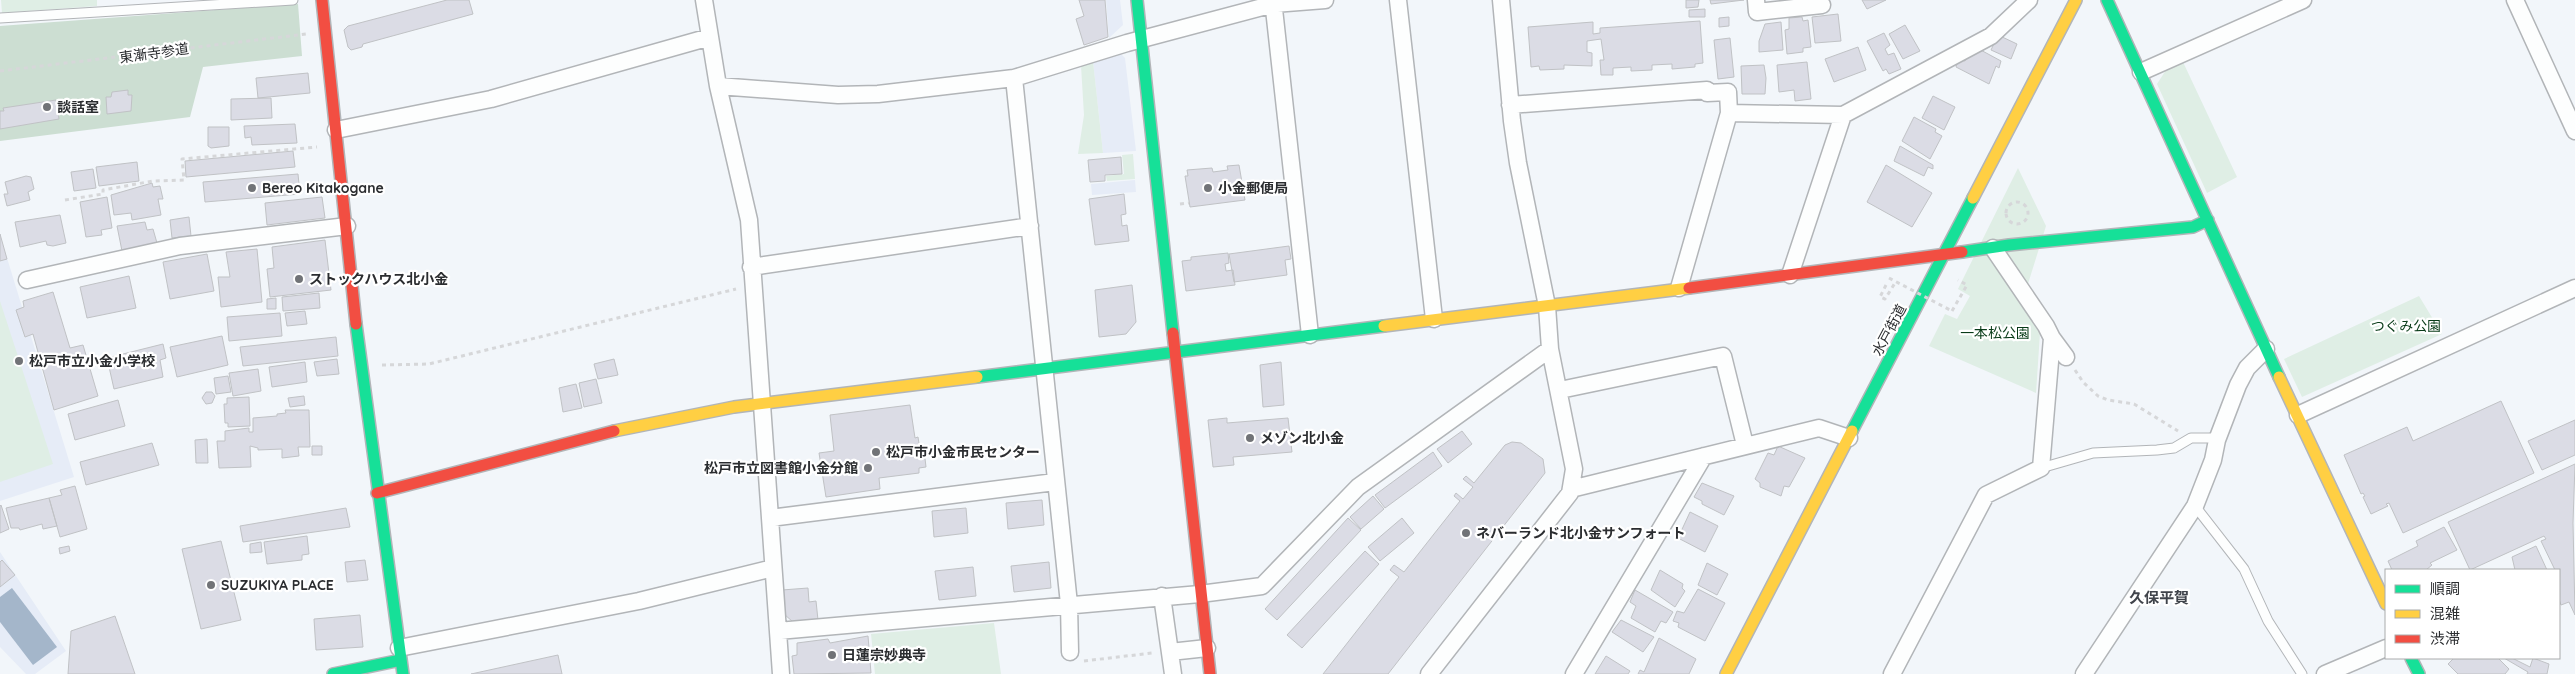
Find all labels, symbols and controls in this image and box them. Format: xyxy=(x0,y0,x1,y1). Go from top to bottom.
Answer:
street label: 東漸寺参道 xyxy=(118,39,190,67)
place label: 談話室 xyxy=(57,98,99,116)
marker: 談話室 xyxy=(41,101,53,113)
place label: Bereo Kitakogane xyxy=(262,179,384,197)
place label: 小金郵便局 xyxy=(1218,179,1288,197)
marker: Bereo Kitakogane xyxy=(246,182,258,194)
marker: 小金郵便局 xyxy=(1202,182,1214,194)
place label: ストックハウス北小金 xyxy=(309,270,448,288)
marker: ストックハウス北小金 xyxy=(293,273,305,285)
street label: 水戸街道 xyxy=(1868,301,1910,359)
park label: つぐみ公園 xyxy=(2371,317,2441,335)
park label: 一本松公園 xyxy=(1960,324,2030,342)
place label: 松戸市立小金小学校 xyxy=(29,352,155,370)
marker: 松戸市立小金小学校 xyxy=(13,355,25,367)
place label: メゾン北小金 xyxy=(1260,429,1344,447)
marker: メゾン北小金 xyxy=(1244,432,1256,444)
place label: 松戸市小金市民センター xyxy=(886,443,1040,461)
marker: 松戸市小金市民センター xyxy=(870,446,882,458)
place label: 松戸市立図書館小金分館 xyxy=(704,459,858,477)
marker: 松戸市立図書館小金分館 xyxy=(862,462,874,474)
place label: ネバーランド北小金サンフォート xyxy=(1476,524,1686,542)
marker: ネバーランド北小金サンフォート xyxy=(1460,527,1472,539)
legend xyxy=(2385,569,2560,659)
place label: SUZUKIYA PLACE xyxy=(221,576,334,594)
marker: SUZUKIYA PLACE xyxy=(205,579,217,591)
text: 順調 xyxy=(2430,579,2460,598)
district label: 久保平賀 xyxy=(2129,588,2189,607)
text: 混雑 xyxy=(2430,604,2460,623)
text: 渋滞 xyxy=(2430,629,2460,648)
place label: 日蓮宗妙典寺 xyxy=(842,646,926,664)
marker: 日蓮宗妙典寺 xyxy=(826,649,838,661)

